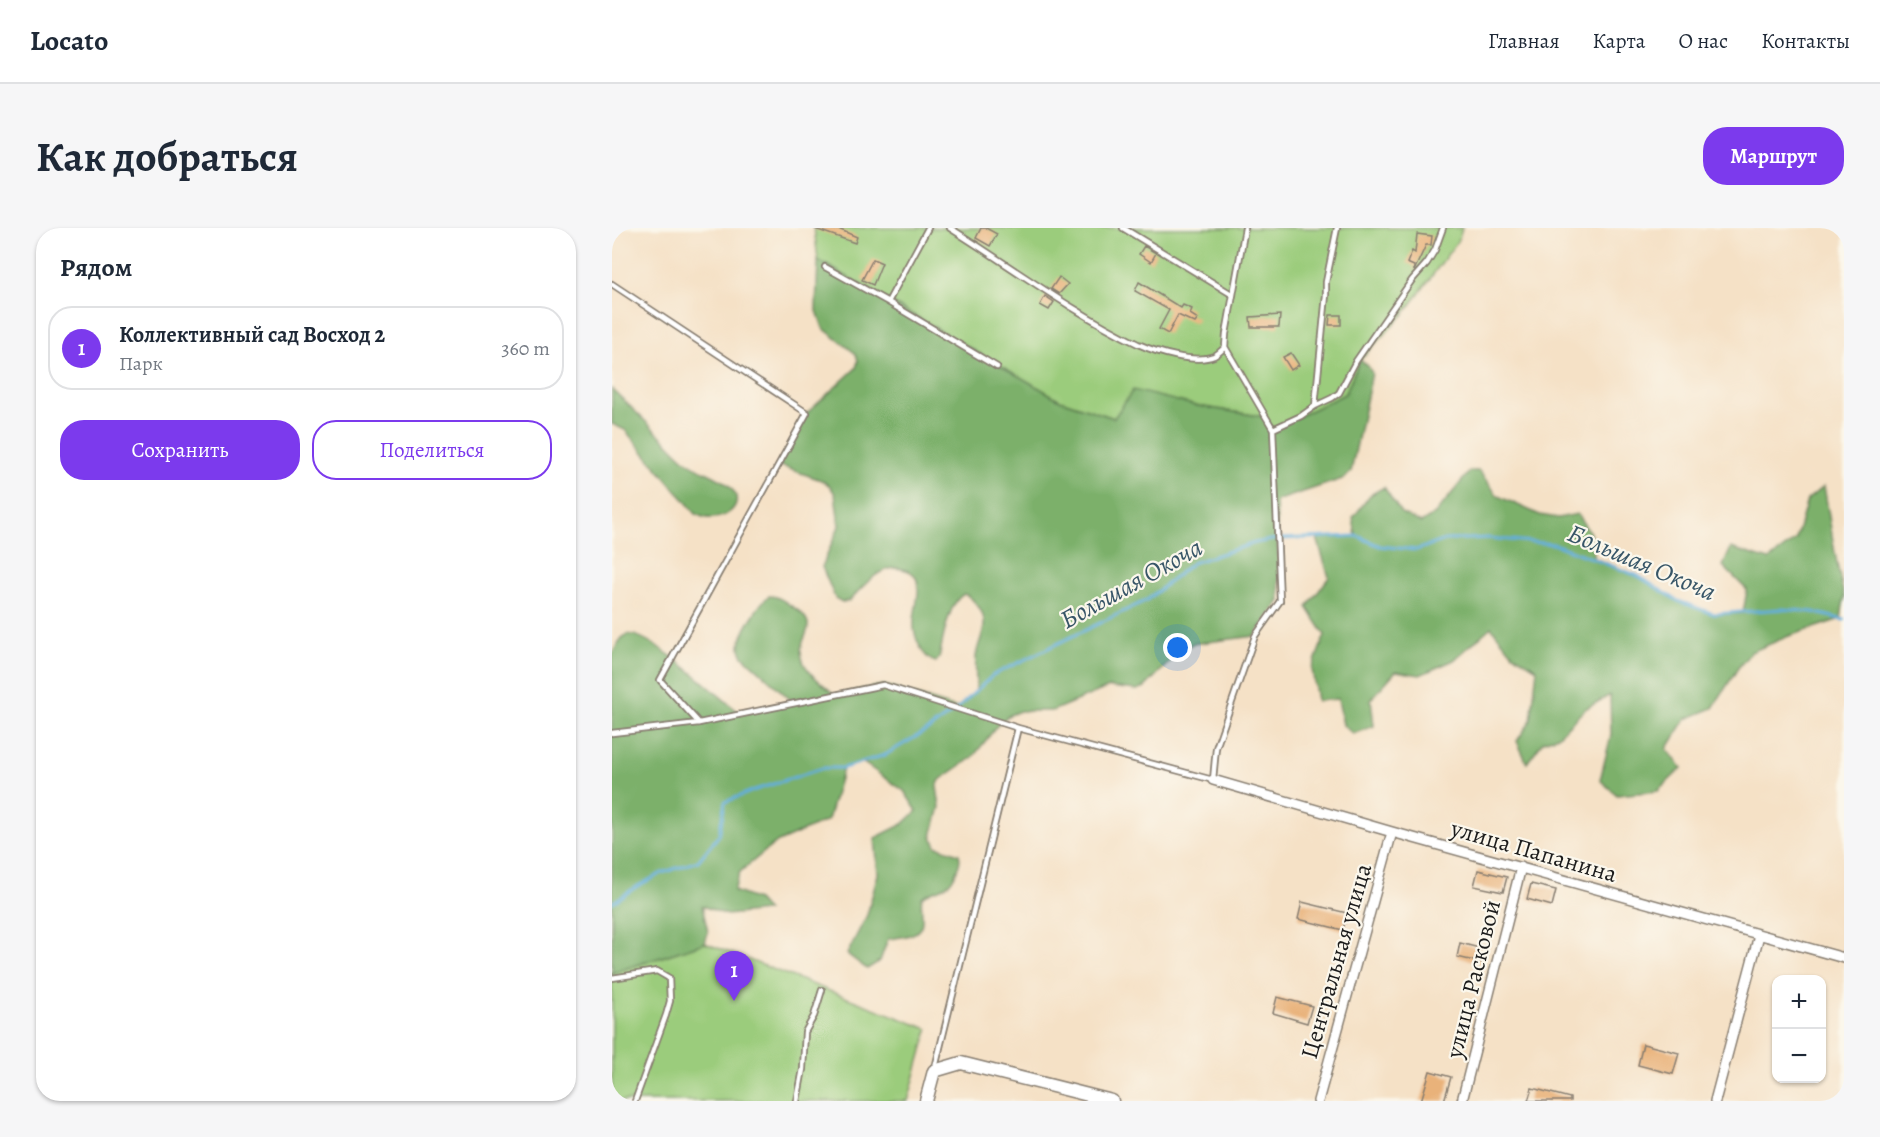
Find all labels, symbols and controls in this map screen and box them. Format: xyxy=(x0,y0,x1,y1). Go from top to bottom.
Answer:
text: Locato xyxy=(30,22,108,60)
text: Главная xyxy=(1488,27,1560,55)
text: Карта xyxy=(1593,27,1645,55)
text: О нас xyxy=(1678,27,1728,55)
text: Контакты xyxy=(1761,27,1850,55)
button: Маршрут xyxy=(1703,127,1844,185)
text: Как добраться xyxy=(36,128,298,185)
text: Рядом xyxy=(60,250,132,285)
text: Коллективный сад Восход 2 xyxy=(119,320,385,350)
text: 1 xyxy=(78,335,85,362)
text: 360 m xyxy=(501,335,550,362)
text: Парк xyxy=(119,350,163,377)
button: Сохранить xyxy=(60,420,300,480)
button: Поделиться xyxy=(312,420,552,480)
water label: Большая Окоча xyxy=(1562,516,1721,609)
water label: Большая Окоча xyxy=(1054,530,1209,637)
your location xyxy=(1163,633,1192,662)
street label: улица Папанина xyxy=(1446,812,1621,890)
street label: Центральная улица xyxy=(1293,860,1379,1062)
street label: улица Расковой xyxy=(1438,897,1508,1062)
pin: 1 xyxy=(714,952,754,1001)
map controls xyxy=(1772,975,1826,1083)
button: + xyxy=(1772,975,1826,1029)
button: − xyxy=(1772,1029,1826,1083)

